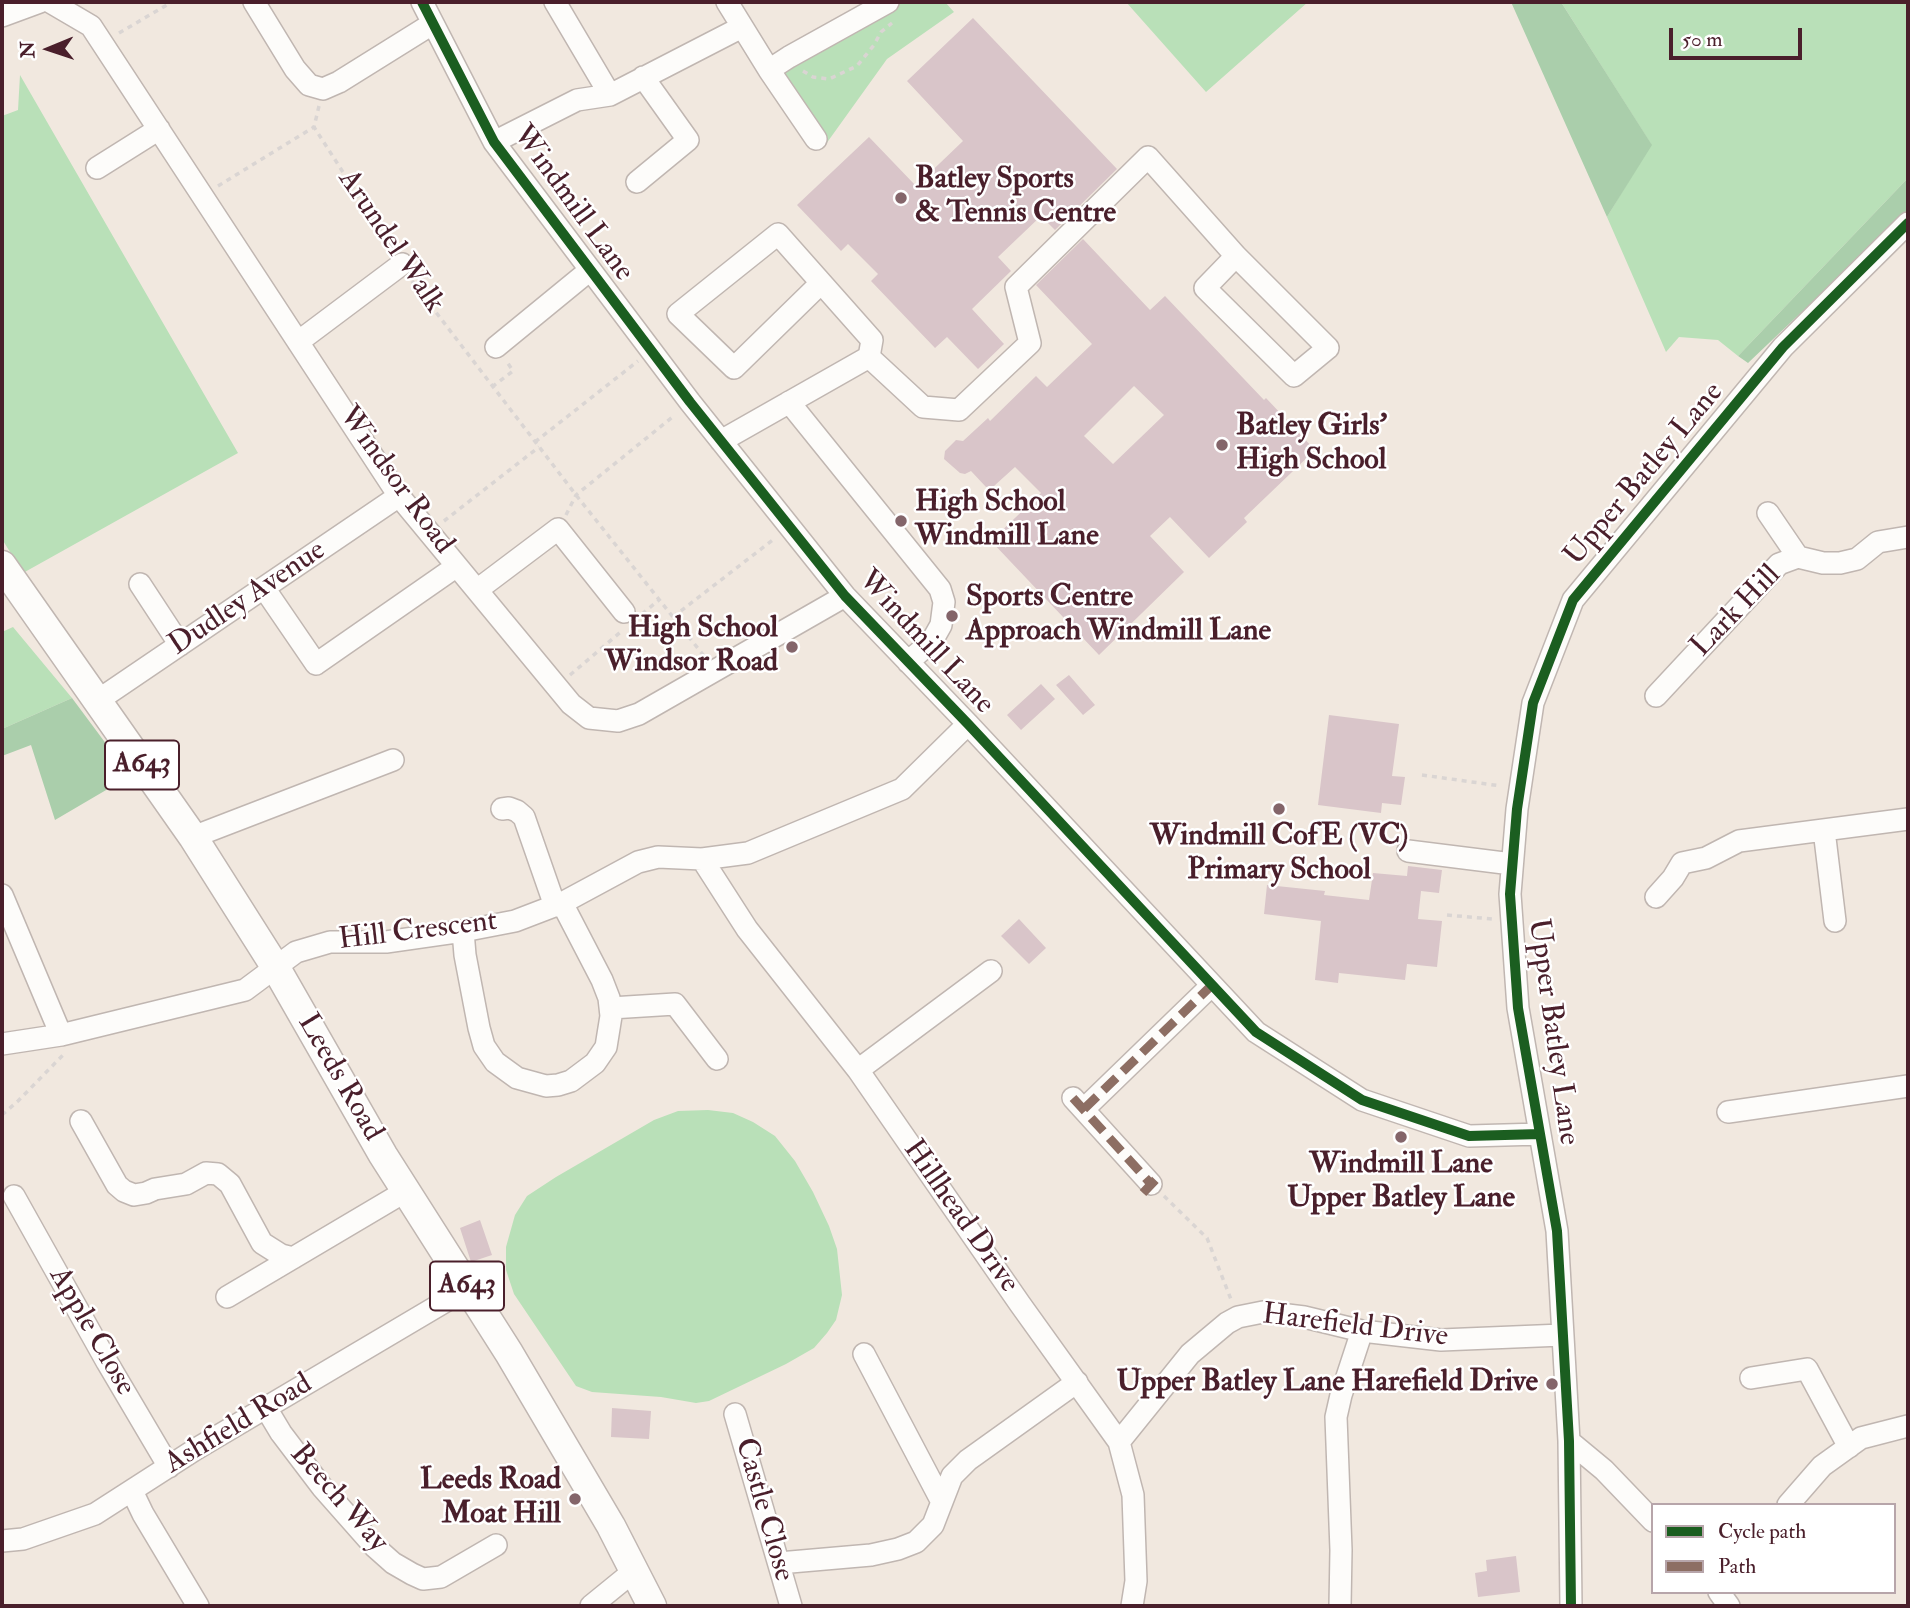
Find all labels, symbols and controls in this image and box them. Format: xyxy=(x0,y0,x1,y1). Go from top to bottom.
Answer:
north arrow xyxy=(14,14,84,84)
scale bar xyxy=(1672,14,1805,58)
text: 50 m xyxy=(1682,26,1723,53)
text: N xyxy=(16,41,40,59)
street label: Windmill Lane xyxy=(503,119,641,289)
place label: Batley Sports & Tennis Centre xyxy=(915,163,1116,233)
street label: Arundel Walk xyxy=(329,164,451,320)
marker: Batley Sports & Tennis Centre xyxy=(893,190,909,206)
street label: Upper Batley Lane xyxy=(1558,376,1732,574)
street label: Windsor Road xyxy=(329,400,461,562)
place label: Batley Girls' High School xyxy=(1236,410,1387,480)
marker: Batley Girls' High School xyxy=(1214,437,1230,453)
place label: High School Windmill Lane xyxy=(915,486,1099,556)
marker: High School Windmill Lane xyxy=(893,513,909,529)
street label: Dudley Avenue xyxy=(163,533,333,665)
street label: Lark Hill xyxy=(1685,559,1789,665)
street label: Windmill Lane xyxy=(849,564,1001,722)
place label: Sports Centre Approach Windmill Lane xyxy=(966,581,1271,652)
marker: Sports Centre Approach Windmill Lane xyxy=(944,608,960,624)
place label: High School Windsor Road xyxy=(604,612,778,682)
marker: High School Windsor Road xyxy=(784,639,800,655)
road number: A643 xyxy=(105,740,179,790)
marker: Windmill CofE (VC) Primary School xyxy=(1271,801,1287,817)
place label: Windmill CofE (VC) Primary School xyxy=(1150,820,1408,890)
street label: Hill Crescent xyxy=(337,904,499,960)
street label: Upper Batley Lane xyxy=(1518,916,1586,1148)
street label: Leeds Road xyxy=(288,1008,390,1148)
marker: Windmill Lane Upper Batley Lane xyxy=(1393,1129,1409,1145)
street label: Hillhead Drive xyxy=(894,1134,1026,1300)
place label: Windmill Lane Upper Batley Lane xyxy=(1287,1148,1515,1218)
street label: Apple Close xyxy=(40,1261,142,1403)
road number: A643 xyxy=(430,1262,504,1310)
street label: Harefield Drive xyxy=(1260,1298,1450,1356)
place label: Upper Batley Lane Harefield Drive xyxy=(1117,1366,1538,1402)
street label: Ashfield Road xyxy=(159,1367,319,1483)
marker: Upper Batley Lane Harefield Drive xyxy=(1544,1376,1560,1392)
street label: Castle Close xyxy=(725,1434,801,1586)
street label: Beech Way xyxy=(281,1437,395,1561)
place label: Leeds Road Moat Hill xyxy=(420,1464,561,1534)
marker: Leeds Road Moat Hill xyxy=(567,1491,583,1507)
legend xyxy=(1651,1503,1896,1594)
text: Cycle path xyxy=(1718,1518,1806,1545)
text: Path xyxy=(1718,1553,1756,1580)

